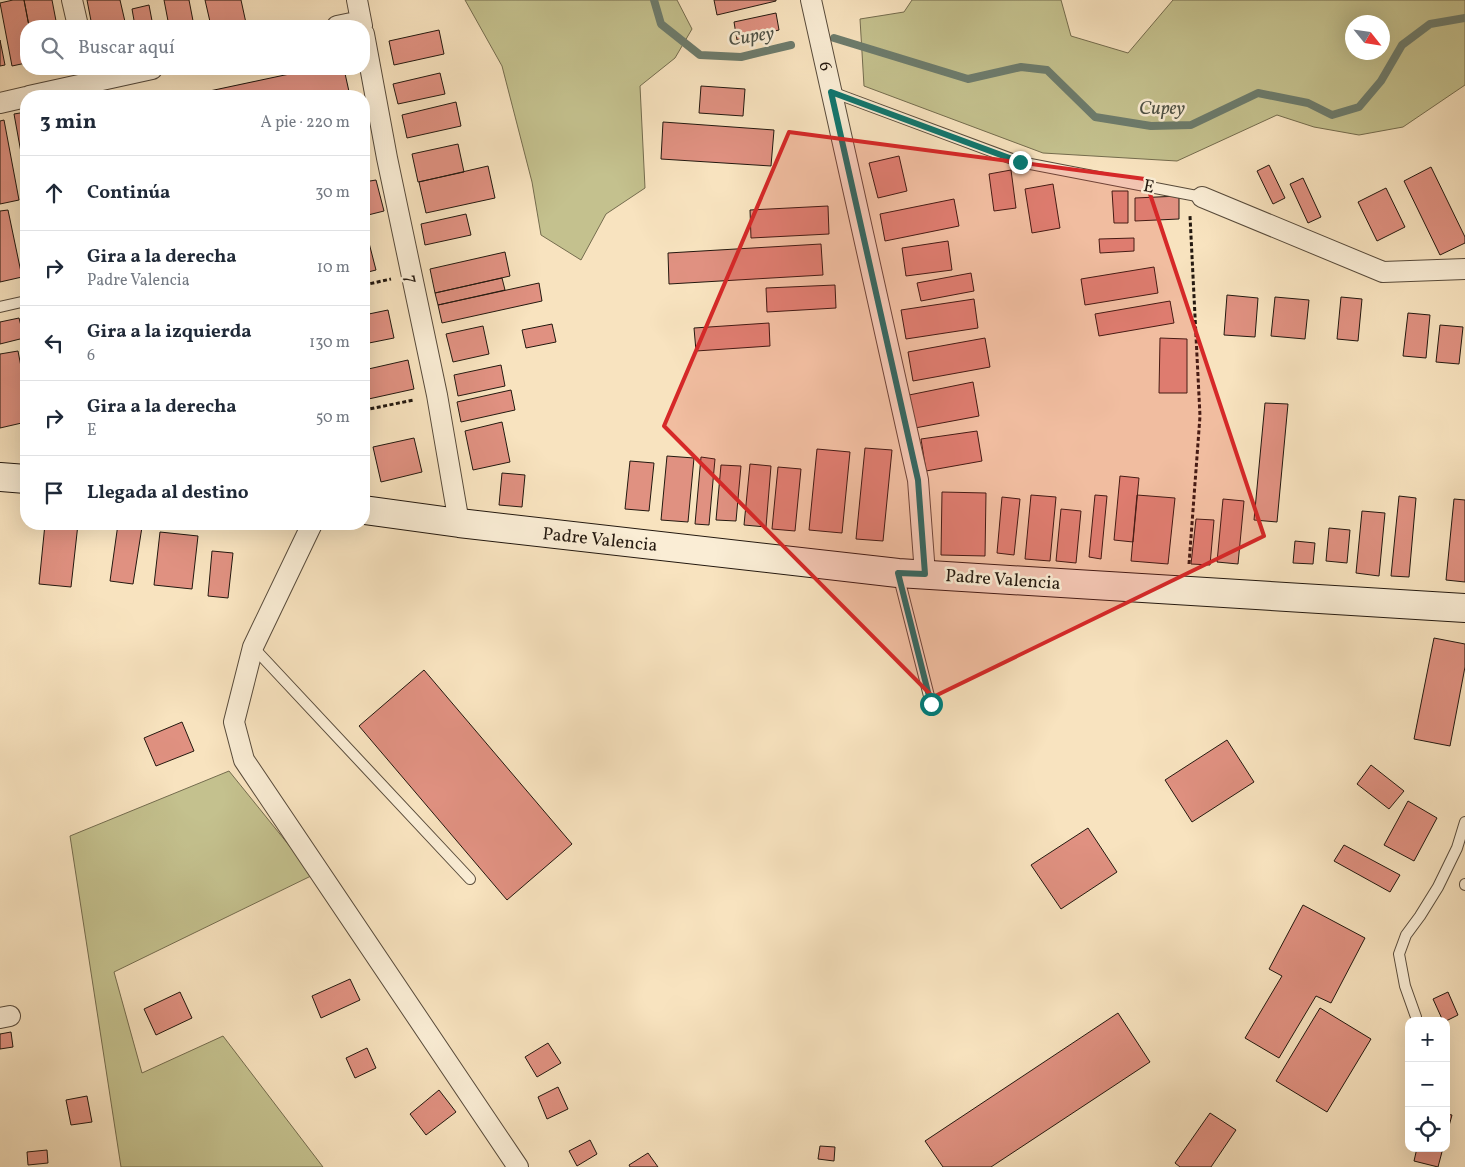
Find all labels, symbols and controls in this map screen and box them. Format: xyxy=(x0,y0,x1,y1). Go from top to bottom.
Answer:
north arrow xyxy=(1345,15,1390,60)
search box xyxy=(20,20,370,75)
water label: Cupey xyxy=(726,20,777,53)
icon: search xyxy=(38,34,66,62)
text: Buscar aquí xyxy=(78,35,175,61)
street label: 6 xyxy=(811,59,838,74)
water label: Cupey xyxy=(1139,96,1185,122)
text: 3 min xyxy=(40,108,96,137)
text: A pie · 220 m xyxy=(260,112,350,134)
route end xyxy=(1009,151,1032,174)
street label: E xyxy=(1141,174,1157,201)
icon: ahead xyxy=(40,179,68,207)
text: Continúa xyxy=(87,180,170,206)
text: 30 m xyxy=(315,182,350,204)
text: Gira a la derecha xyxy=(87,244,237,270)
icon: right xyxy=(40,254,68,282)
text: 10 m xyxy=(317,257,350,279)
text: Padre Valencia xyxy=(87,270,190,292)
street label: 7 xyxy=(397,272,424,286)
text: Gira a la izquierda xyxy=(87,319,252,345)
icon: left xyxy=(40,329,68,357)
text: 130 m xyxy=(309,332,350,354)
text: 6 xyxy=(87,345,95,367)
text: Gira a la derecha xyxy=(87,394,237,420)
icon: right xyxy=(40,404,68,432)
text: 50 m xyxy=(316,407,350,429)
text: E xyxy=(87,420,97,442)
icon: arrive xyxy=(40,479,68,507)
text: Llegada al destino xyxy=(87,480,249,506)
street label: Padre Valencia xyxy=(541,522,659,559)
street label: Padre Valencia xyxy=(944,564,1061,597)
route start xyxy=(920,693,943,716)
map controls xyxy=(1405,1017,1450,1152)
button: + xyxy=(1405,1017,1450,1062)
button: − xyxy=(1405,1062,1450,1107)
button: locate xyxy=(1405,1107,1450,1152)

